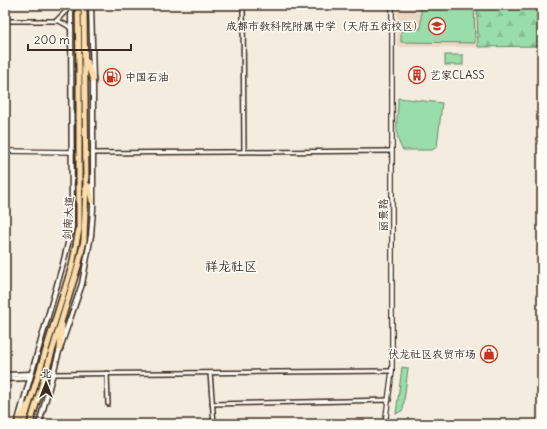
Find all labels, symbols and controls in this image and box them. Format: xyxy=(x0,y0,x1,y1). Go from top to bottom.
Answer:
school or university icon: 成都市教科院附属中学（天府五街校区） xyxy=(427,16,447,36)
place label: 成都市教科院附属中学（天府五街校区） xyxy=(226,19,424,33)
scale bar xyxy=(28,26,131,52)
text: 200 m xyxy=(34,32,70,47)
building icon: 艺家CLASS xyxy=(407,65,427,85)
fuel station icon: 中国石油 xyxy=(102,67,122,87)
place label: 艺家CLASS xyxy=(430,68,485,82)
place label: 中国石油 xyxy=(125,70,169,84)
street label: 剑南大道 xyxy=(59,196,77,240)
street label: 丽景路 xyxy=(376,199,390,232)
district label: 祥龙社区 xyxy=(205,258,257,275)
shop icon: 伏龙社区农贸市场 xyxy=(479,344,499,364)
place label: 伏龙社区农贸市场 xyxy=(388,347,476,361)
north arrow xyxy=(26,363,66,403)
text: 北 xyxy=(41,366,52,380)

